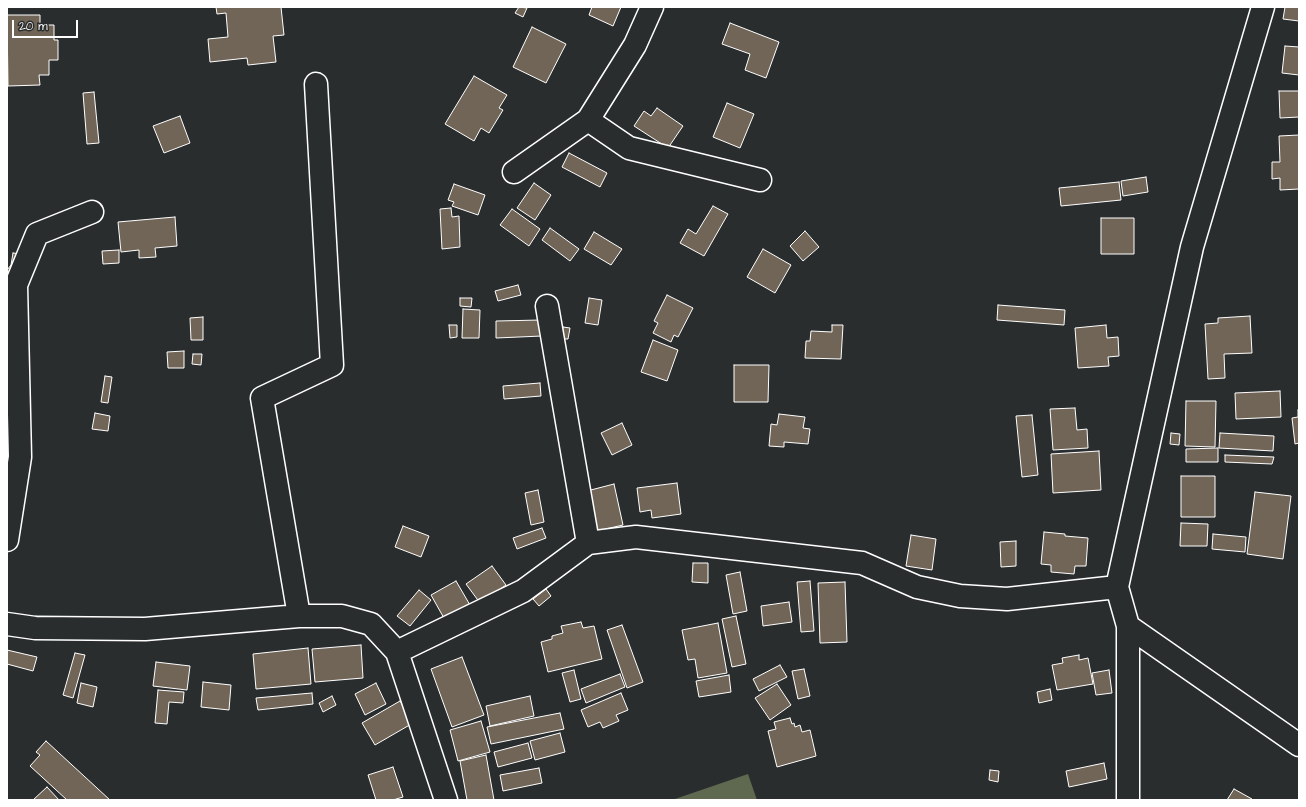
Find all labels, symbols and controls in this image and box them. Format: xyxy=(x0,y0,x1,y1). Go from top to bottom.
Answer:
scale bar xyxy=(14,12,80,38)
text: 20 m xyxy=(19,18,48,35)

